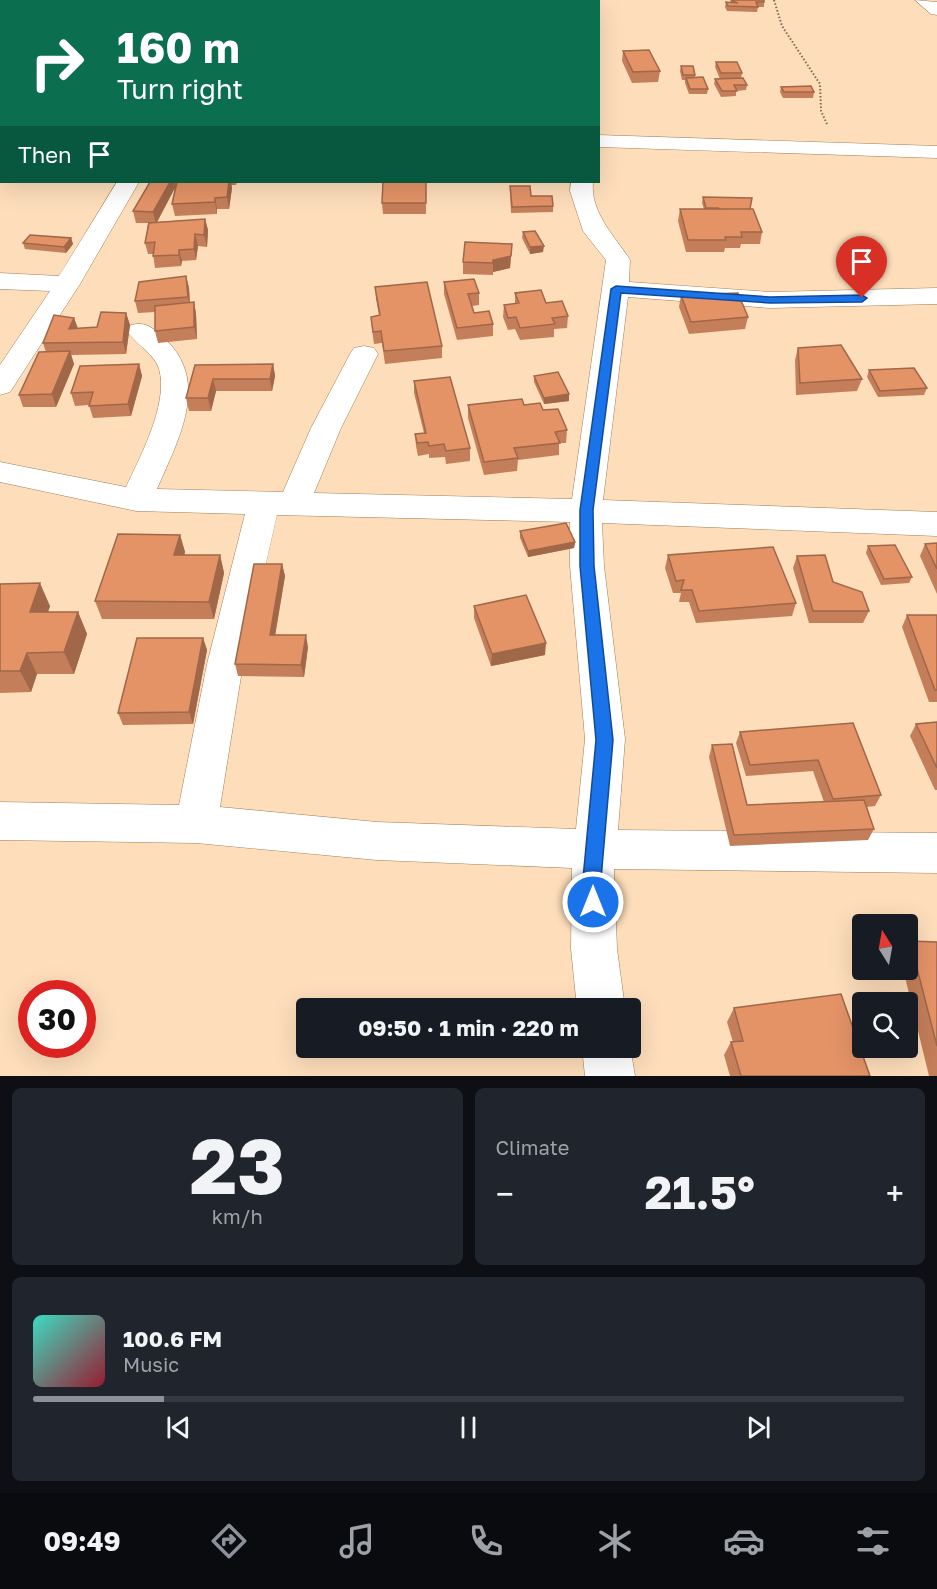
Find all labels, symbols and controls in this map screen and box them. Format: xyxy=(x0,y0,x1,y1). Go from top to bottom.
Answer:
text: 160 m xyxy=(117,22,240,72)
icon: right xyxy=(18,24,96,102)
text: Turn right xyxy=(117,73,243,105)
icon: arrive xyxy=(83,138,116,171)
text: Then xyxy=(18,141,71,168)
pin xyxy=(836,236,887,298)
icon: arrive xyxy=(845,245,878,278)
position arrow xyxy=(561,870,625,934)
north arrow xyxy=(852,914,918,980)
map controls xyxy=(852,914,918,1058)
speed limit sign: 30 xyxy=(18,980,96,1058)
button: search xyxy=(852,992,918,1058)
text: 09:50 · 1 min · 220 m xyxy=(358,1014,579,1041)
text: 23 xyxy=(190,1118,285,1211)
text: Climate xyxy=(496,1135,569,1159)
text: 21.5° xyxy=(645,1165,755,1219)
text: − xyxy=(496,1174,514,1213)
text: + xyxy=(886,1174,904,1213)
text: km/h xyxy=(212,1204,263,1228)
text: 100.6 FM xyxy=(123,1325,222,1352)
text: Music xyxy=(123,1352,179,1376)
icon: previous xyxy=(162,1411,195,1444)
icon: pause xyxy=(452,1411,485,1444)
icon: next xyxy=(742,1411,775,1444)
icon: directions xyxy=(208,1520,250,1562)
icon: music xyxy=(336,1520,378,1562)
icon: phone xyxy=(465,1520,507,1562)
icon: climate xyxy=(594,1520,636,1562)
icon: car xyxy=(723,1520,765,1562)
icon: filters xyxy=(852,1520,894,1562)
text: 09:49 xyxy=(43,1525,121,1557)

